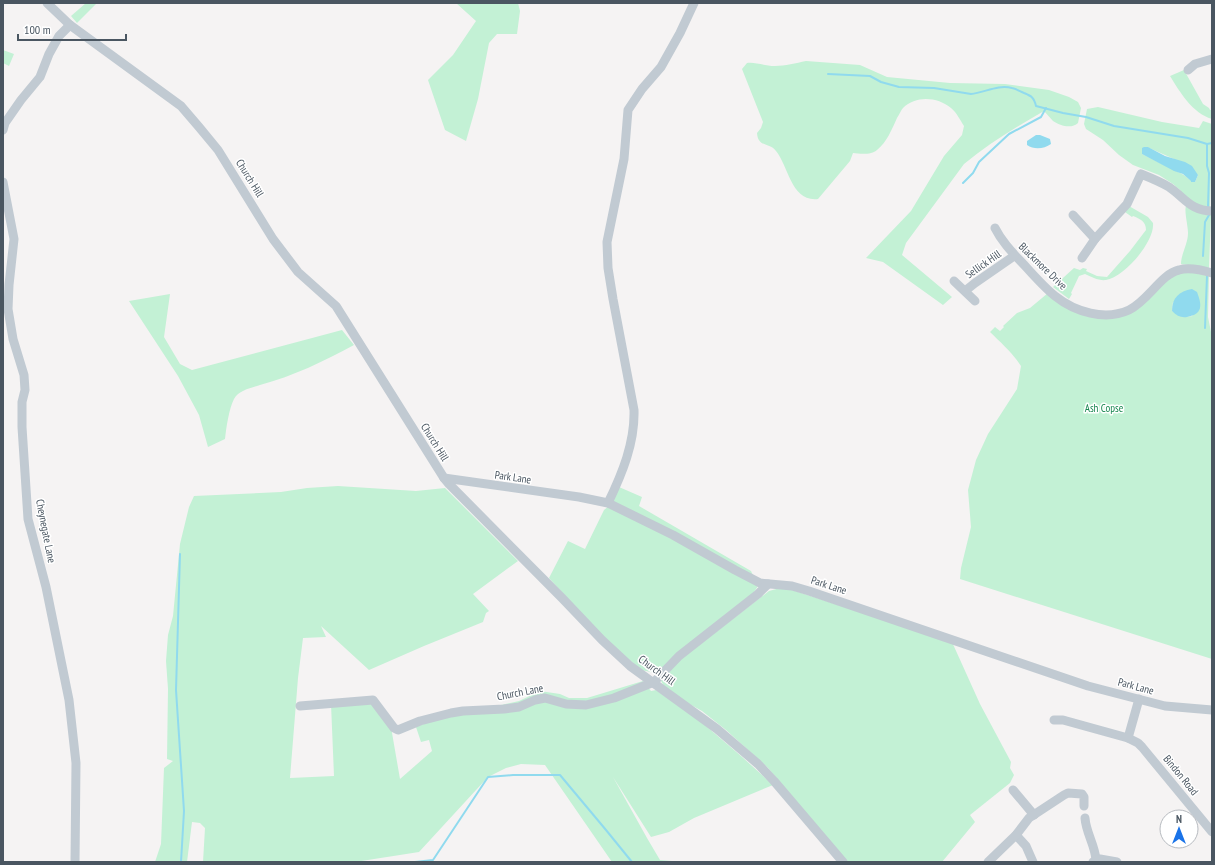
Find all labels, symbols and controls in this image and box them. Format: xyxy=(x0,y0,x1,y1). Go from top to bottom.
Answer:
scale bar xyxy=(18,16,126,42)
text: 100 m xyxy=(24,22,51,37)
street label: Church Hill xyxy=(233,156,267,200)
street label: Blackmore Drive xyxy=(1016,239,1071,293)
street label: Sellick Hill xyxy=(962,246,1004,281)
park label: Ash Copse xyxy=(1085,401,1124,415)
street label: Church Hill xyxy=(418,420,452,464)
street label: Park Lane xyxy=(494,468,533,487)
street label: Cheynegate Lane xyxy=(33,498,59,565)
street label: Park Lane xyxy=(809,573,849,597)
street label: Church Hill xyxy=(636,652,679,688)
street label: Park Lane xyxy=(1117,675,1156,698)
street label: Church Lane xyxy=(496,681,545,703)
street label: Bindon Road xyxy=(1161,752,1202,798)
north arrow xyxy=(1159,809,1199,849)
text: N xyxy=(1176,812,1182,826)

